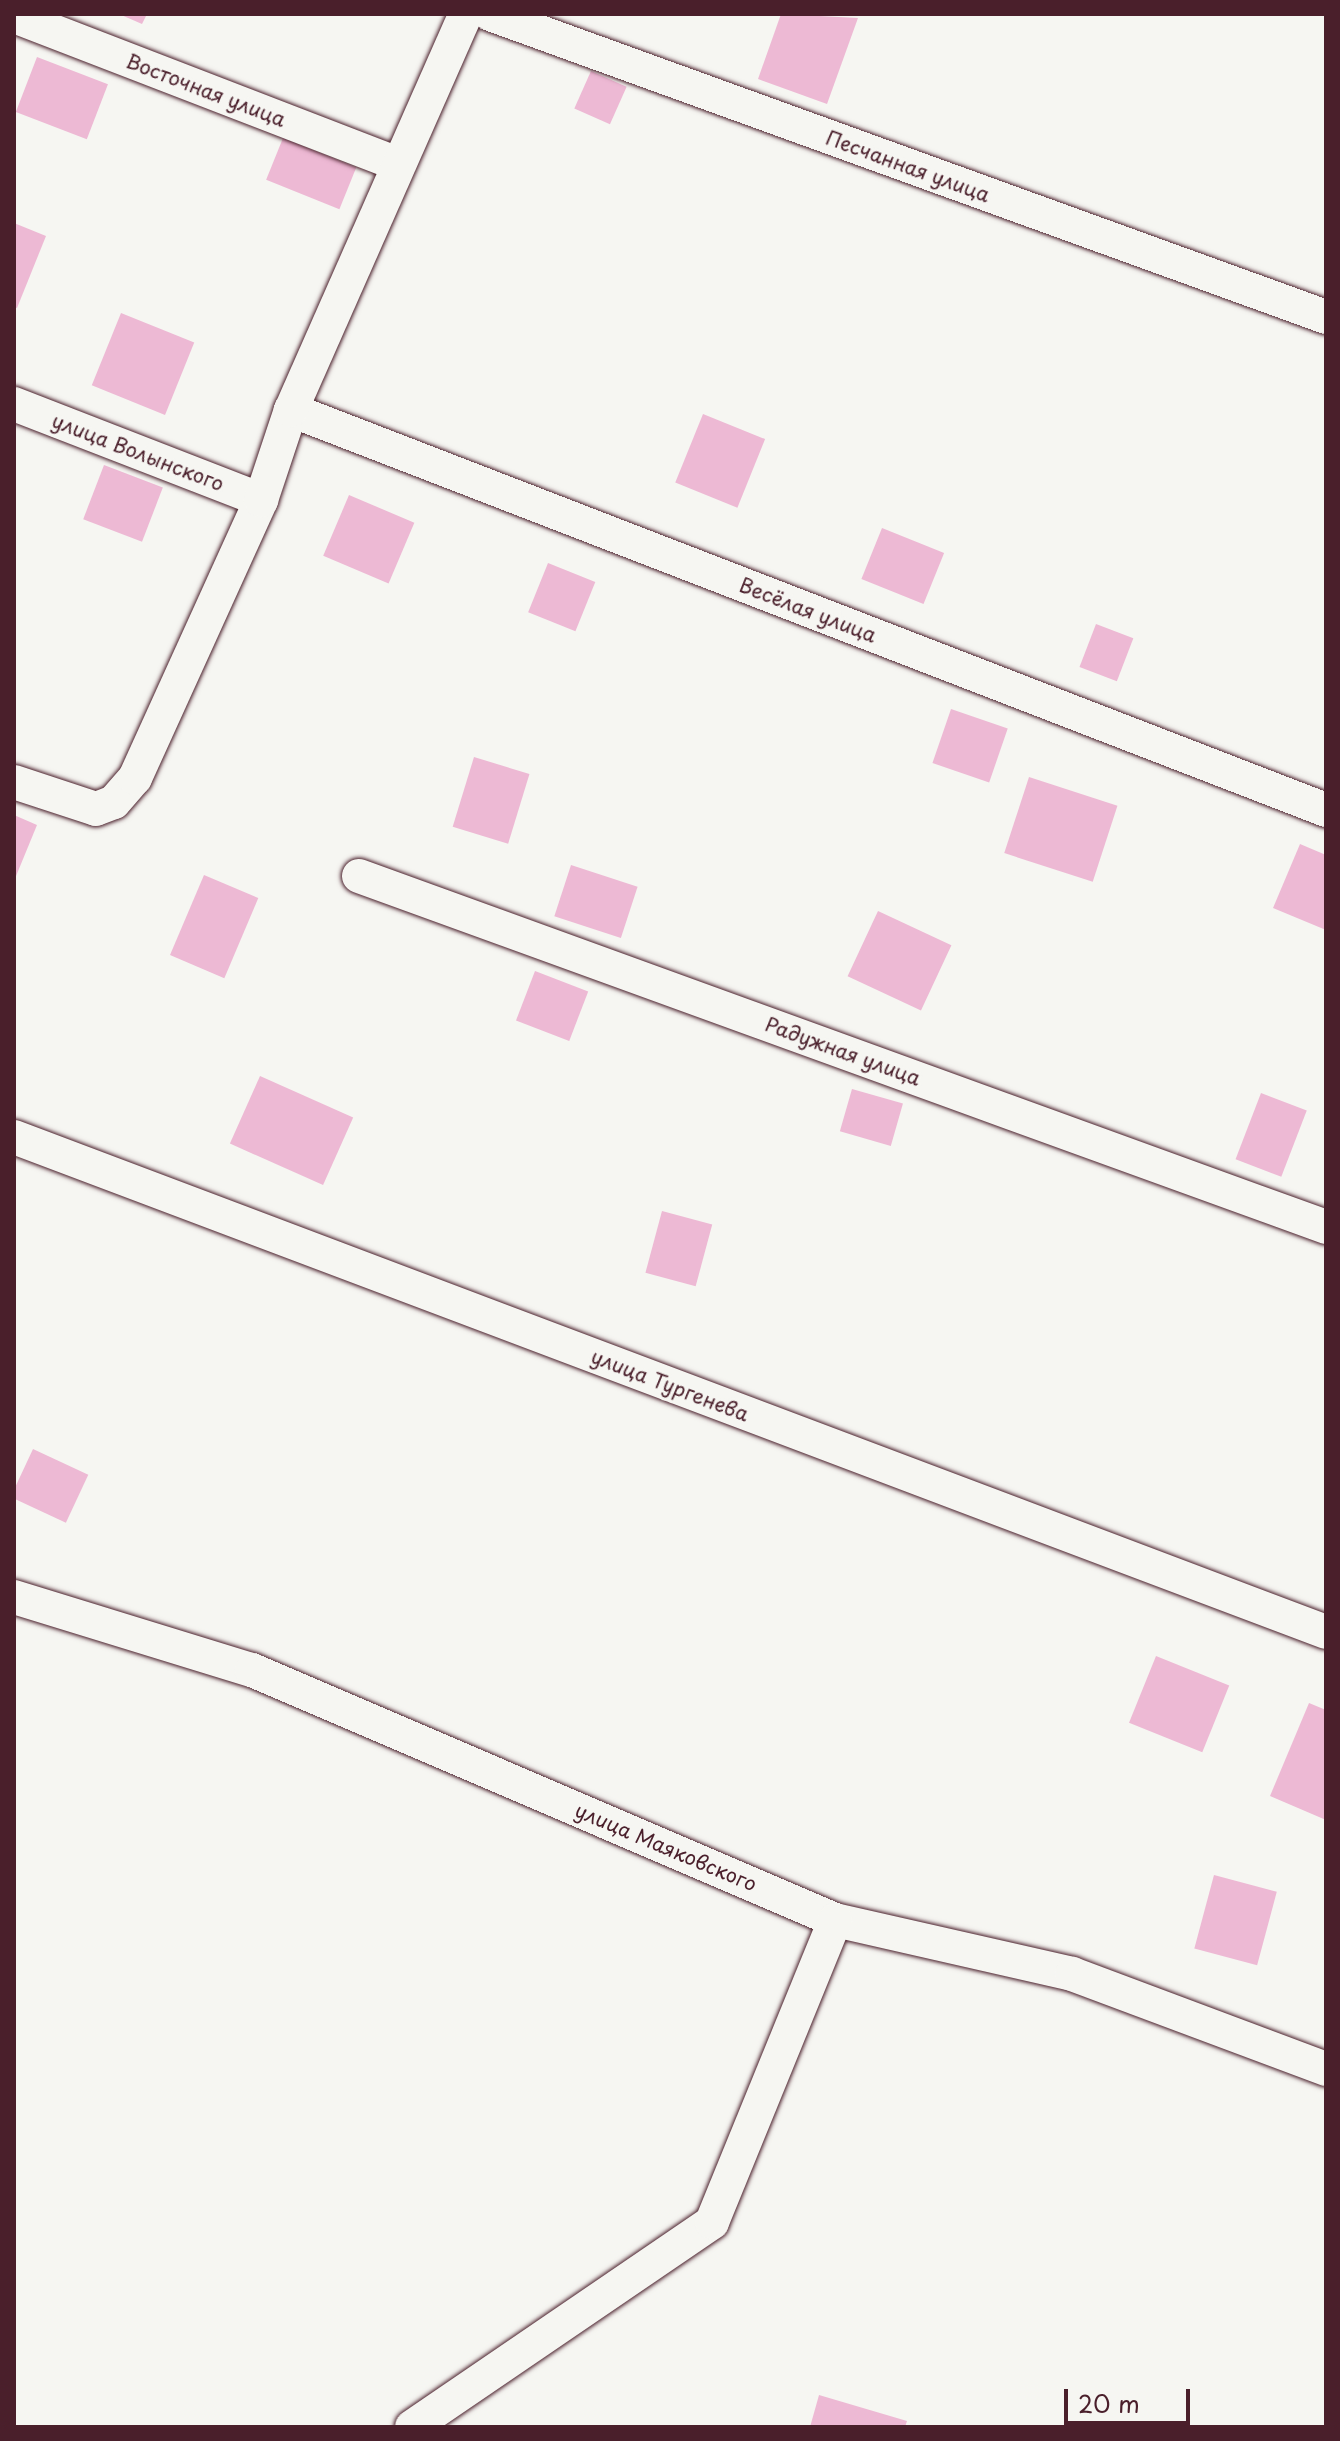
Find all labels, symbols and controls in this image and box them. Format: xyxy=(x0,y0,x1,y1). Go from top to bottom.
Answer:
street label: Восточная улица xyxy=(122,48,290,132)
street label: Песчанная улица xyxy=(822,125,994,207)
street label: улица Волынского xyxy=(48,408,228,496)
street label: Весёлая улица xyxy=(736,573,880,647)
street label: Радужная улица xyxy=(761,1012,925,1090)
street label: улица Тургенева xyxy=(587,1344,753,1426)
street label: улица Маяковского xyxy=(571,1798,761,1896)
scale bar xyxy=(1068,2373,1194,2423)
text: 20 m xyxy=(1078,2385,1140,2421)

